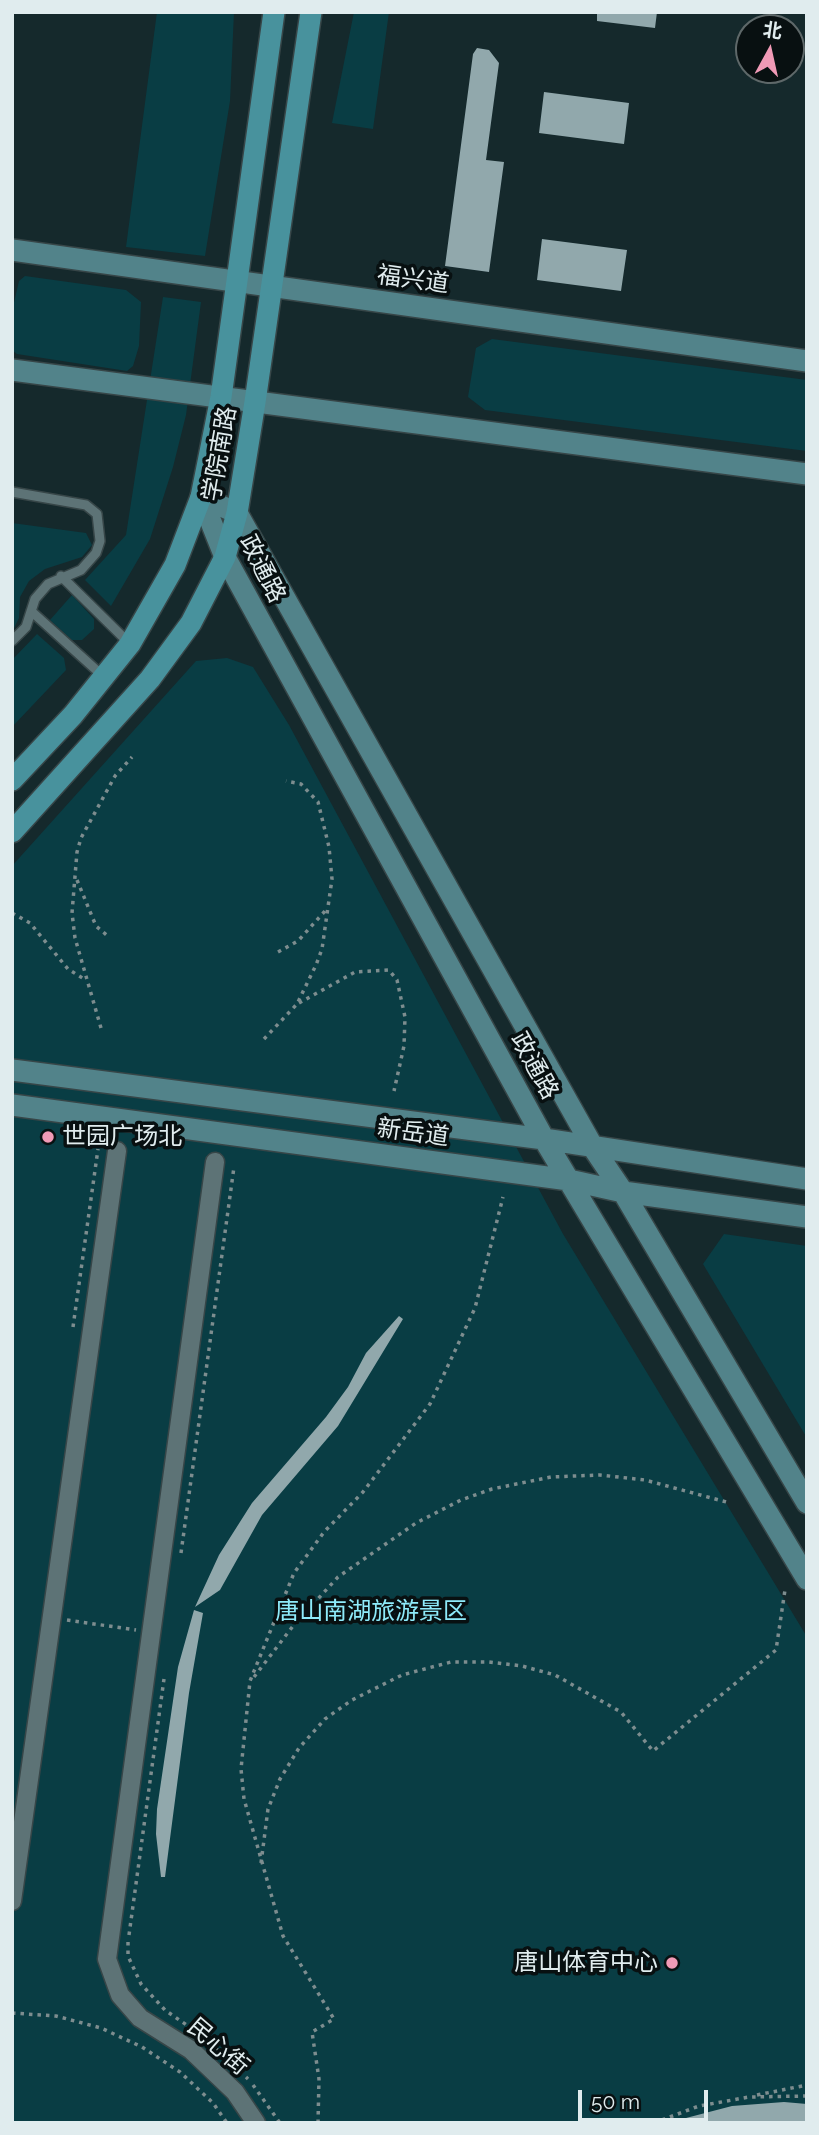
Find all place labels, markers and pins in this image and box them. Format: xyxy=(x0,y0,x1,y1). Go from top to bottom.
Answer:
place label: 世园广场北 xyxy=(62,1123,182,1151)
marker: 世园广场北 xyxy=(40,1129,56,1145)
place label: 唐山体育中心 xyxy=(514,1949,658,1977)
marker: 唐山体育中心 xyxy=(664,1955,680,1971)

